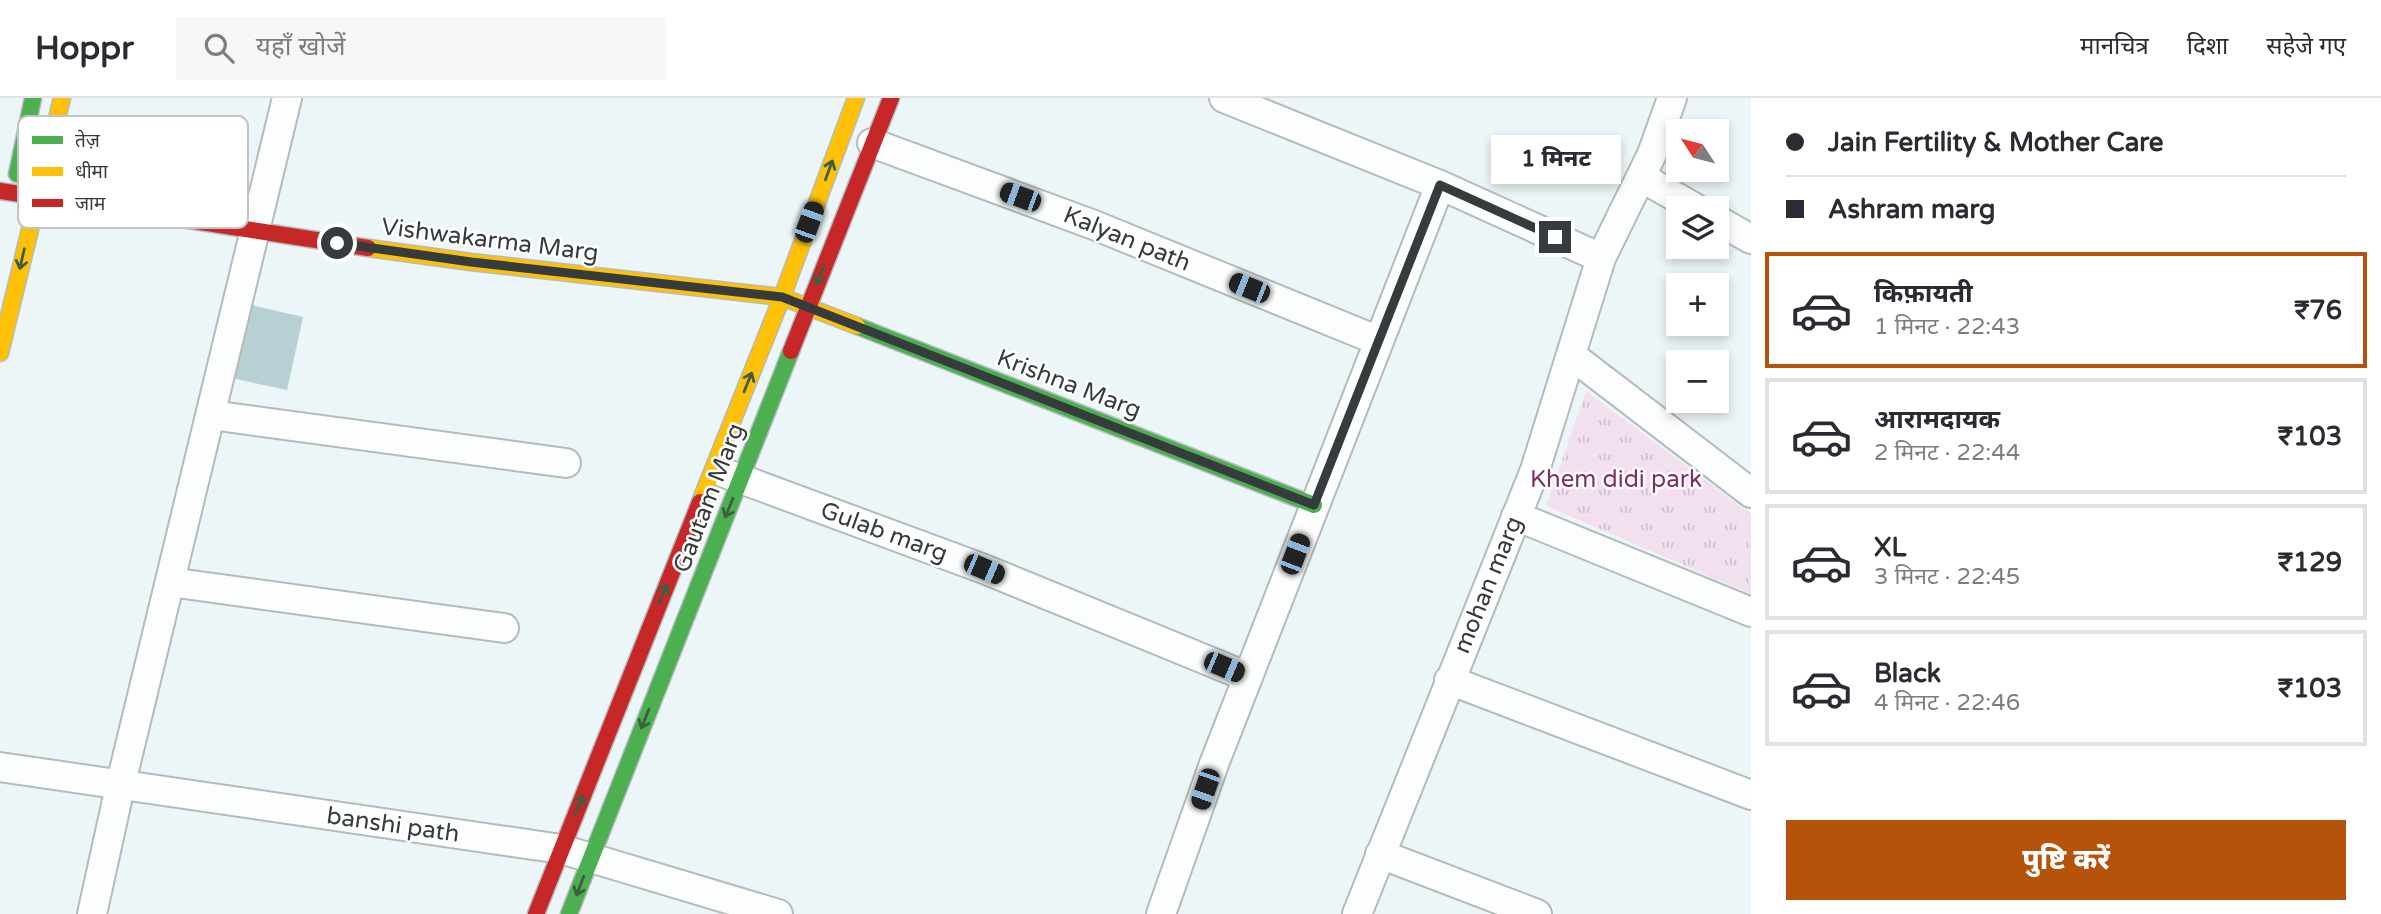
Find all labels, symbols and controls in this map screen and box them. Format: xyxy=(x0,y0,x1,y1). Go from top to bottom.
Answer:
search box xyxy=(176,17,666,80)
text: Hoppr xyxy=(35,29,134,68)
icon: search xyxy=(200,29,238,67)
text: यहाँ खोजें xyxy=(256,31,346,62)
text: मानचित्र xyxy=(2080,32,2149,61)
text: दिशा xyxy=(2187,32,2228,61)
text: सहेजे गए xyxy=(2266,32,2346,61)
legend xyxy=(18,116,248,228)
north arrow xyxy=(1666,119,1729,182)
map controls xyxy=(1666,119,1729,413)
text: Jain Fertility & Mother Care xyxy=(1828,127,2164,158)
text: तेज़ xyxy=(75,129,101,152)
callout: 1 मिनट xyxy=(1490,136,1620,184)
text: 1 मिनट xyxy=(1521,145,1591,173)
one-way arrow xyxy=(824,159,836,181)
text: धीमा xyxy=(75,161,109,183)
car xyxy=(997,180,1044,214)
text: जाम xyxy=(75,193,106,215)
text: Ashram marg xyxy=(1828,194,1995,225)
button: layers xyxy=(1666,196,1729,259)
car xyxy=(792,199,827,245)
street label: Kalyan path xyxy=(1059,200,1195,278)
street label: Vishwakarma Marg xyxy=(380,212,600,268)
route end xyxy=(1539,221,1571,253)
route start xyxy=(321,227,353,259)
one-way arrow xyxy=(15,248,28,270)
one-way arrow xyxy=(812,264,825,285)
car xyxy=(1226,270,1273,306)
button: + xyxy=(1666,273,1729,336)
text: किफ़ायती xyxy=(1874,278,1973,309)
icon: car xyxy=(1790,279,1853,342)
text: ₹76 xyxy=(2294,295,2342,326)
text: 1 मिनट · 22:43 xyxy=(1874,313,2020,341)
street label: Krishna Marg xyxy=(993,343,1145,425)
button: − xyxy=(1666,350,1729,413)
one-way arrow xyxy=(742,372,755,394)
text: आरामदायक xyxy=(1874,404,2000,435)
icon: car xyxy=(1790,405,1853,468)
street label: Gautam Marg xyxy=(667,419,751,577)
text: ₹103 xyxy=(2278,421,2342,452)
text: 2 मिनट · 22:44 xyxy=(1874,439,2020,467)
park label: Khem didi park xyxy=(1530,465,1702,494)
street label: Gulab marg xyxy=(816,496,952,568)
one-way arrow xyxy=(722,497,735,518)
street label: mohan marg xyxy=(1447,512,1529,658)
car xyxy=(1278,531,1313,577)
icon: car xyxy=(1790,531,1853,594)
text: XL xyxy=(1874,532,1906,563)
text: ₹129 xyxy=(2278,547,2342,578)
car xyxy=(961,551,1008,587)
text: 3 मिनट · 22:45 xyxy=(1874,563,2020,591)
one-way arrow xyxy=(658,583,671,605)
car xyxy=(1201,649,1248,685)
icon: car xyxy=(1790,657,1853,720)
text: Black xyxy=(1874,658,1941,689)
text: ₹103 xyxy=(2278,673,2342,704)
text: 4 मिनट · 22:46 xyxy=(1874,689,2020,717)
one-way arrow xyxy=(638,708,651,730)
car xyxy=(1189,766,1222,812)
one-way arrow xyxy=(573,795,586,816)
street label: banshi path xyxy=(325,801,461,849)
button: पुष्टि करें xyxy=(1786,820,2346,900)
one-way arrow xyxy=(572,875,585,896)

